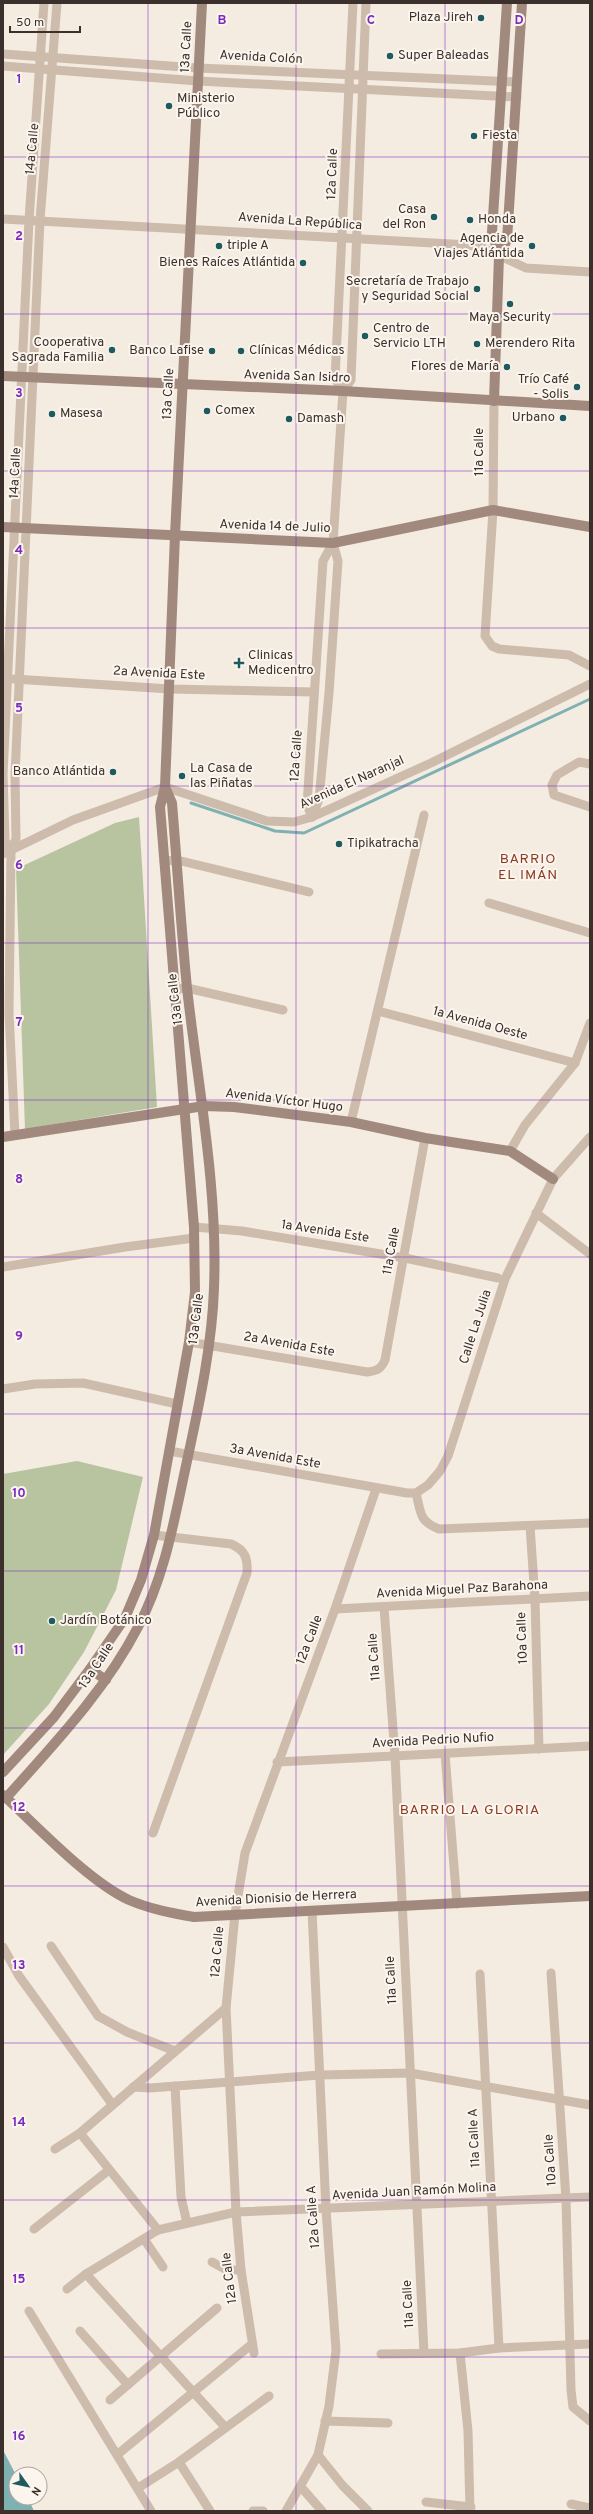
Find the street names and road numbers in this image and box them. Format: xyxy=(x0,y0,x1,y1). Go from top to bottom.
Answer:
street label: 13a Calle xyxy=(178,21,196,73)
street label: Avenida Colón xyxy=(219,48,303,68)
street label: 14a Calle xyxy=(23,123,43,175)
street label: 12a Calle xyxy=(324,148,342,200)
street label: Avenida La República xyxy=(237,210,363,234)
street label: Avenida San Isidro xyxy=(243,367,351,387)
street label: 13a Calle xyxy=(160,368,178,420)
street label: 11a Calle xyxy=(472,428,488,476)
street label: 14a Calle xyxy=(7,447,25,499)
street label: Avenida 14 de Julio xyxy=(219,517,331,537)
street label: 2a Avenida Este xyxy=(112,664,206,684)
street label: 12a Calle xyxy=(287,730,307,782)
street label: Avenida El Naranjal xyxy=(297,753,407,813)
street label: 13a Calle xyxy=(165,972,187,1026)
street label: 1a Avenida Oeste xyxy=(431,1004,529,1044)
street label: Avenida Víctor Hugo xyxy=(224,1086,344,1116)
street label: 1a Avenida Este xyxy=(280,1217,370,1247)
street label: 11a Calle xyxy=(380,1226,404,1276)
street label: Calle La Julia xyxy=(456,1288,496,1366)
street label: 13a Calle xyxy=(186,1292,208,1346)
street label: 2a Avenida Este xyxy=(242,1329,336,1361)
street label: 3a Avenida Este xyxy=(228,1441,322,1473)
street label: Avenida Miguel Paz Barahona xyxy=(376,1578,548,1602)
street label: 10a Calle xyxy=(514,1612,532,1664)
street label: 12a Calle xyxy=(293,1613,327,1667)
street label: 11a Calle xyxy=(365,1632,385,1682)
street label: 13a Calle xyxy=(76,1640,118,1692)
street label: Avenida Pedrio Nufio xyxy=(371,1730,495,1752)
street label: Avenida Dionisio de Herrera xyxy=(195,1887,357,1911)
street label: 12a Calle xyxy=(208,1926,228,1978)
street label: 11a Calle xyxy=(383,1955,401,2005)
street label: 11a Calle A xyxy=(465,2108,485,2168)
street label: 10a Calle xyxy=(541,2133,561,2187)
street label: Avenida Juan Ramón Molina xyxy=(331,2180,497,2204)
street label: 12a Calle A xyxy=(304,2185,324,2249)
street label: 12a Calle xyxy=(219,2251,241,2305)
street label: 11a Calle xyxy=(400,2279,418,2329)

